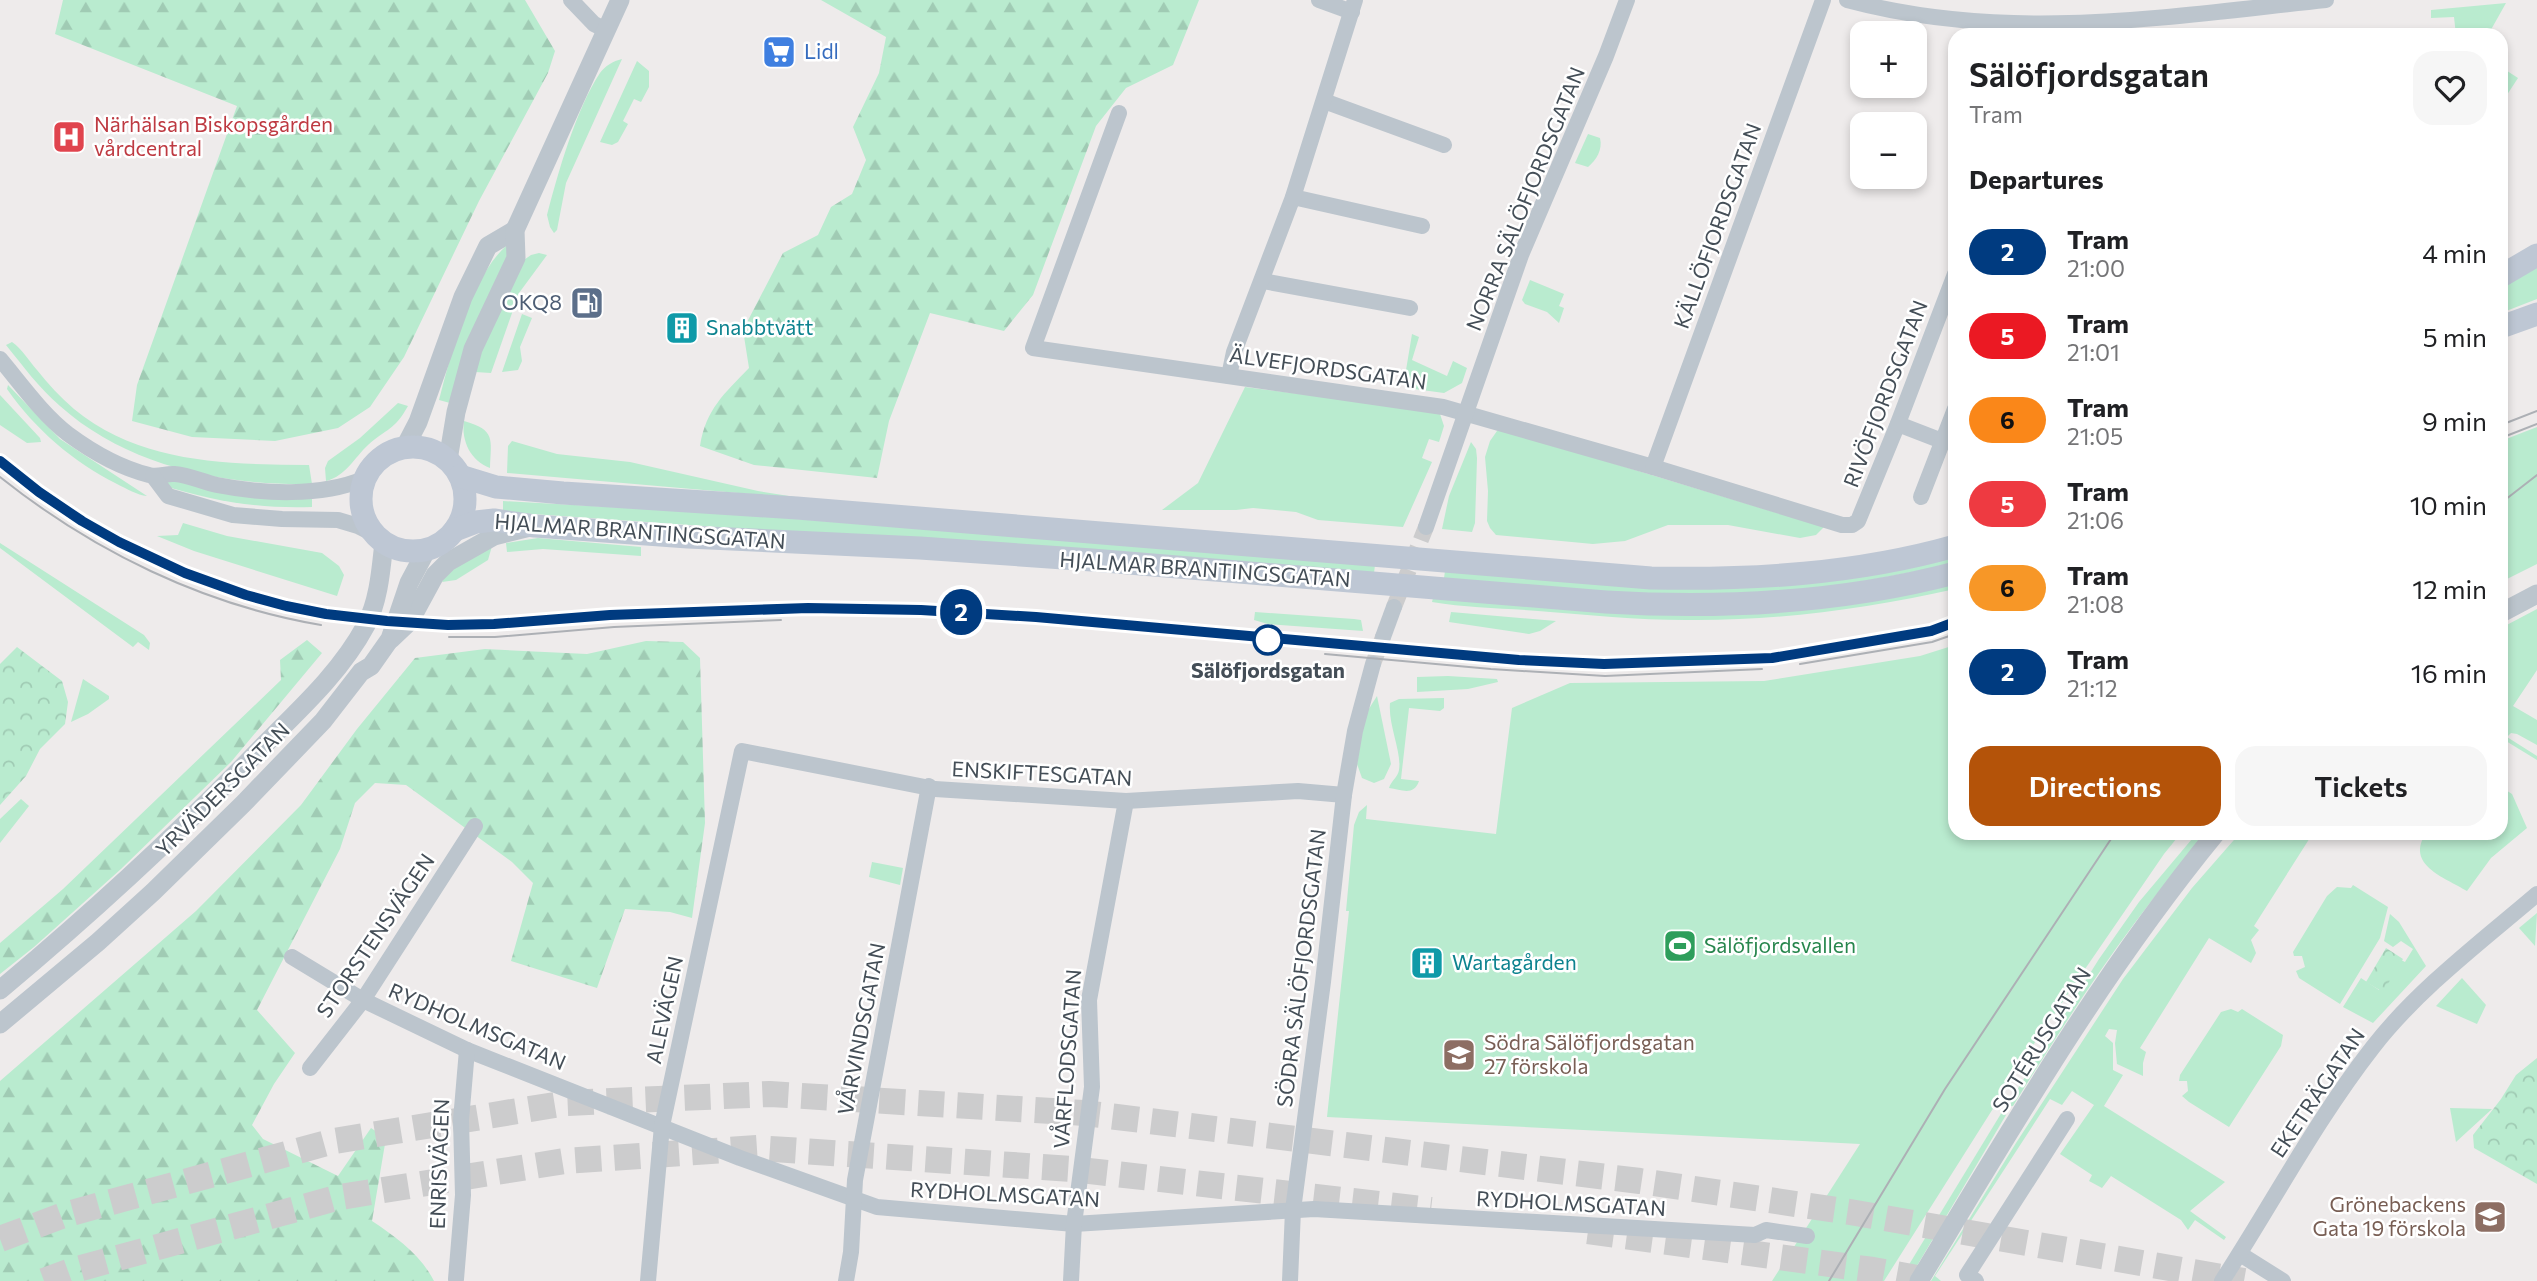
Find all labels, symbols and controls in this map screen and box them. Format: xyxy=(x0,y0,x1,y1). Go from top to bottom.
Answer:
map controls xyxy=(1850,21,1927,189)
button: + xyxy=(1850,21,1927,98)
supermarket icon: Lidl xyxy=(760,33,798,71)
place label: Lidl xyxy=(804,38,839,63)
button: heart xyxy=(2413,51,2487,125)
text: Sälöfjordsgatan xyxy=(1969,53,2209,94)
street label: NORRA SÄLÖFJORDSGATAN xyxy=(1460,63,1589,334)
text: Tram xyxy=(1969,100,2023,128)
place label: Närhälsan Biskopsgården vårdcentral xyxy=(94,111,333,160)
button: − xyxy=(1850,112,1927,189)
hospital icon: Närhälsan Biskopsgården vårdcentral xyxy=(50,118,88,156)
street label: KÄLLÖFJORDSGATAN xyxy=(1668,119,1765,332)
text: Departures xyxy=(1969,163,2104,194)
text: Tram xyxy=(2067,223,2129,254)
text: 2 xyxy=(2001,237,2014,266)
text: 4 min xyxy=(2422,237,2487,268)
text: 21:00 xyxy=(2067,254,2125,282)
fuel station icon: OKQ8 xyxy=(568,284,606,322)
place label: OKQ8 xyxy=(502,289,562,314)
street label: RIVÖFJORDSGATAN xyxy=(1837,296,1932,490)
text: Tram xyxy=(2067,307,2129,338)
building icon: Snabbtvätt xyxy=(663,309,701,347)
place label: Snabbtvätt xyxy=(706,314,813,339)
text: 5 xyxy=(2001,321,2015,350)
text: 5 min xyxy=(2423,321,2487,352)
text: 21:01 xyxy=(2067,338,2120,366)
street label: ÄLVEFJORDSGATAN xyxy=(1228,341,1428,394)
text: Tram xyxy=(2067,391,2129,422)
text: 6 xyxy=(2000,405,2015,434)
text: 9 min xyxy=(2422,405,2487,436)
text: 21:05 xyxy=(2067,422,2123,450)
text: Tram xyxy=(2067,475,2129,506)
text: 5 xyxy=(2001,489,2015,518)
text: 10 min xyxy=(2410,489,2487,520)
text: 21:06 xyxy=(2067,506,2124,534)
street label: HJALMAR BRANTINGSGATAN xyxy=(494,508,787,553)
street label: HJALMAR BRANTINGSGATAN xyxy=(1059,546,1352,591)
text: Tram xyxy=(2067,559,2129,590)
text: 6 xyxy=(2000,573,2015,602)
text: 12 min xyxy=(2412,573,2487,604)
line badge: 2 xyxy=(938,589,984,635)
text: 21:08 xyxy=(2067,590,2124,618)
text: 2 xyxy=(954,597,968,626)
marker: Sälöfjordsgatan xyxy=(1253,625,1283,655)
text: Tram xyxy=(2067,643,2129,674)
place label: Sälöfjordsgatan xyxy=(1191,657,1345,682)
text: 2 xyxy=(2001,657,2014,686)
text: 16 min xyxy=(2411,657,2487,688)
text: 21:12 xyxy=(2067,674,2118,702)
street label: YRVÄDERSGATAN xyxy=(150,717,294,861)
button: Directions xyxy=(1969,746,2221,826)
button: Tickets xyxy=(2235,746,2487,826)
street label: ENSKIFTESGATAN xyxy=(951,755,1133,790)
street label: SÖDRA SÄLÖFJORDSGATAN xyxy=(1271,827,1330,1108)
street label: STORSTENSVÄGEN xyxy=(311,848,439,1022)
sports icon: Sälöfjordsvallen xyxy=(1661,927,1699,965)
place label: Sälöfjordsvallen xyxy=(1704,932,1856,957)
street label: VÅRVINDSGATAN xyxy=(832,940,889,1117)
building icon: Wartagården xyxy=(1408,944,1446,982)
place label: Wartagården xyxy=(1452,949,1577,974)
street label: ALEVÄGEN xyxy=(640,954,687,1066)
street label: SOTÉRUSGATAN xyxy=(1986,962,2095,1116)
street label: VÅRFLODSGATAN xyxy=(1048,968,1085,1150)
street label: RYDHOLMSGATAN xyxy=(385,977,570,1074)
street label: EKETRÄGATAN xyxy=(2264,1023,2369,1162)
place label: Södra Sälöfjordsgatan 27 förskola xyxy=(1484,1029,1695,1078)
school or university icon: Södra Sälöfjordsgatan 27 förskola xyxy=(1440,1036,1478,1074)
street label: ENRISVÄGEN xyxy=(424,1098,453,1230)
street label: RYDHOLMSGATAN xyxy=(910,1176,1101,1211)
street label: RYDHOLMSGATAN xyxy=(1476,1185,1667,1220)
place label: Grönebackens Gata 19 förskola xyxy=(2313,1191,2466,1240)
school or university icon: Grönebackens Gata 19 förskola xyxy=(2471,1198,2509,1236)

